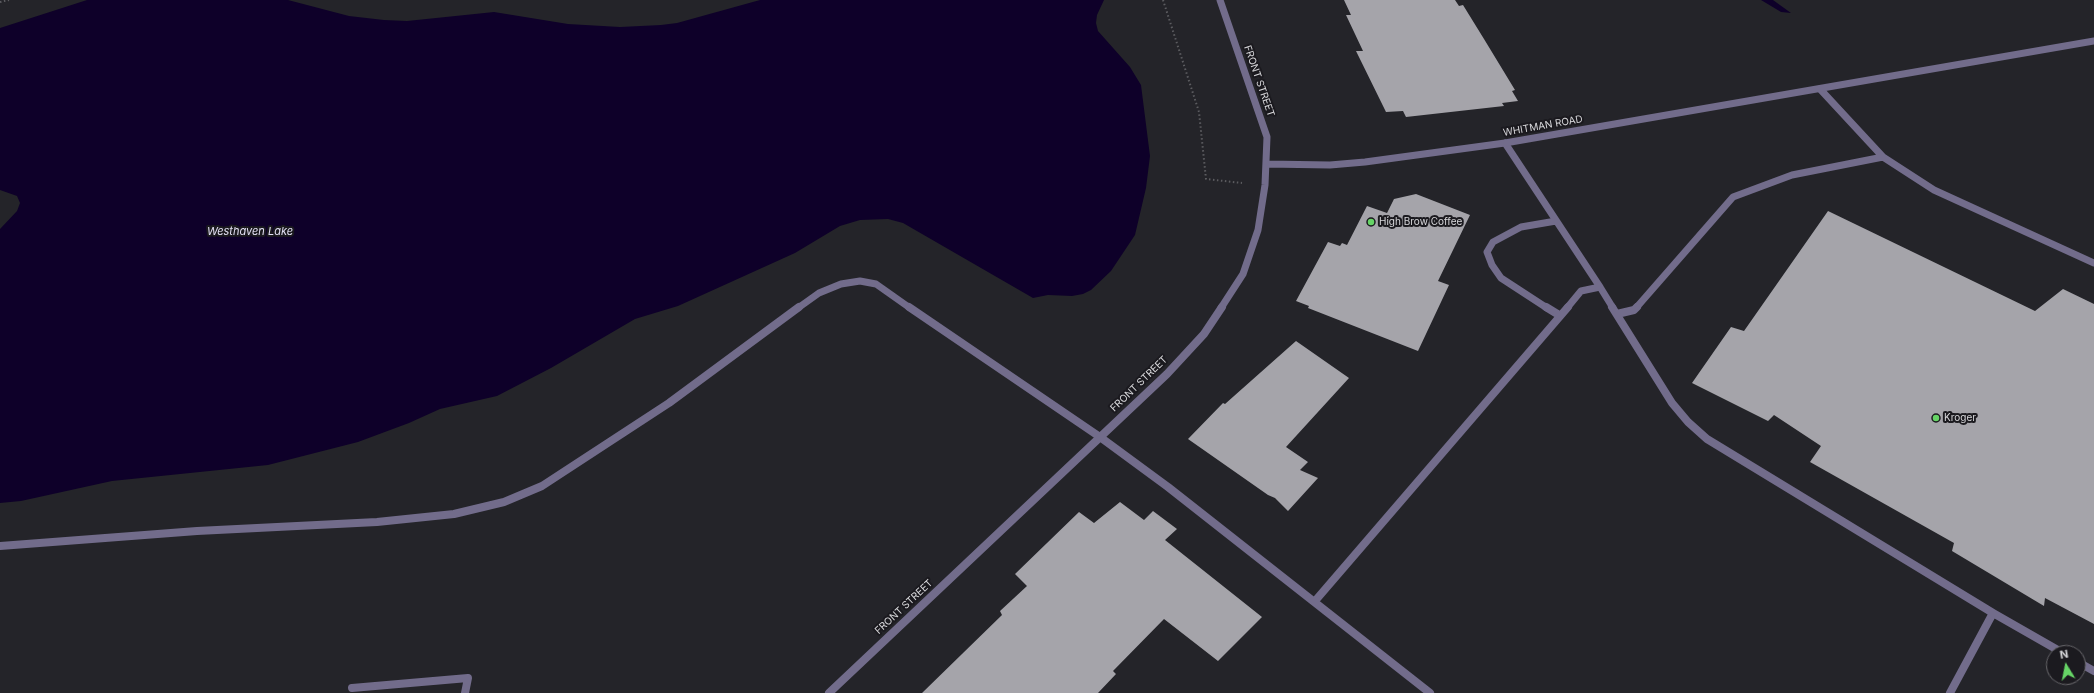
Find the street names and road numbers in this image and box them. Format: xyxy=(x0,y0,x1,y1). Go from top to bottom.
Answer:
street label: FRONT STREET xyxy=(1241,44,1277,118)
street label: WHITMAN ROAD xyxy=(1502,113,1584,139)
street label: FRONT STREET xyxy=(1108,354,1170,414)
street label: FRONT STREET xyxy=(873,577,935,637)

